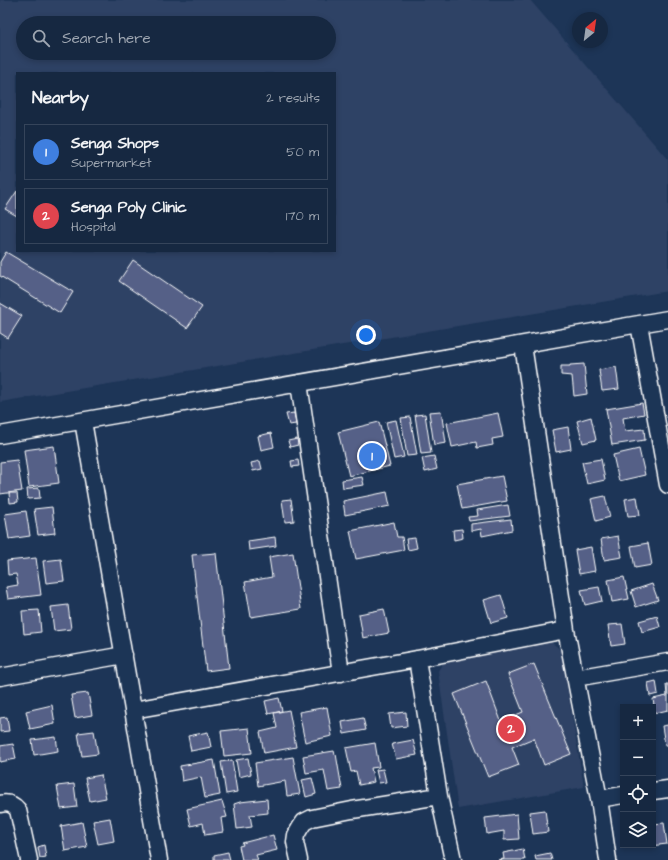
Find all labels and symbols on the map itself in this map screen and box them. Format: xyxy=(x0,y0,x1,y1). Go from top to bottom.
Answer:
north arrow xyxy=(572,12,608,48)
your location xyxy=(356,325,376,345)
pin: 1 xyxy=(359,441,385,471)
pin: 2 xyxy=(498,714,524,744)

